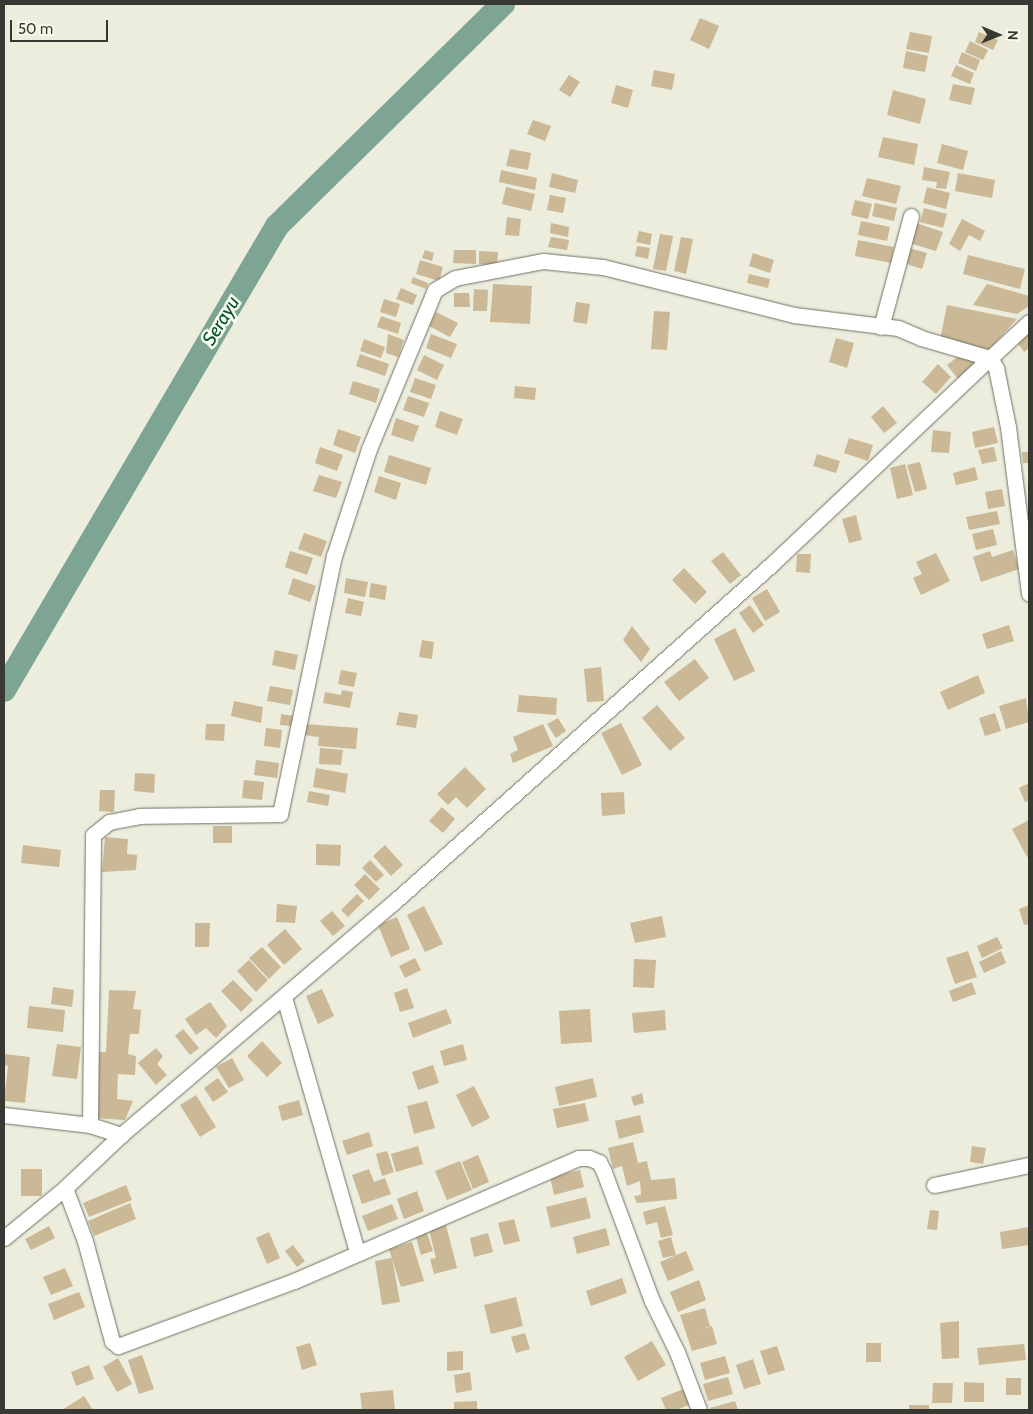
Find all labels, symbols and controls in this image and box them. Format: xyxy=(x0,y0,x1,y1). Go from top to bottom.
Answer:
scale bar xyxy=(12,10,110,42)
north arrow xyxy=(973,10,1023,60)
text: 50 m xyxy=(18,20,53,38)
text: N xyxy=(1004,30,1022,40)
water label: Serayu xyxy=(198,292,244,350)

